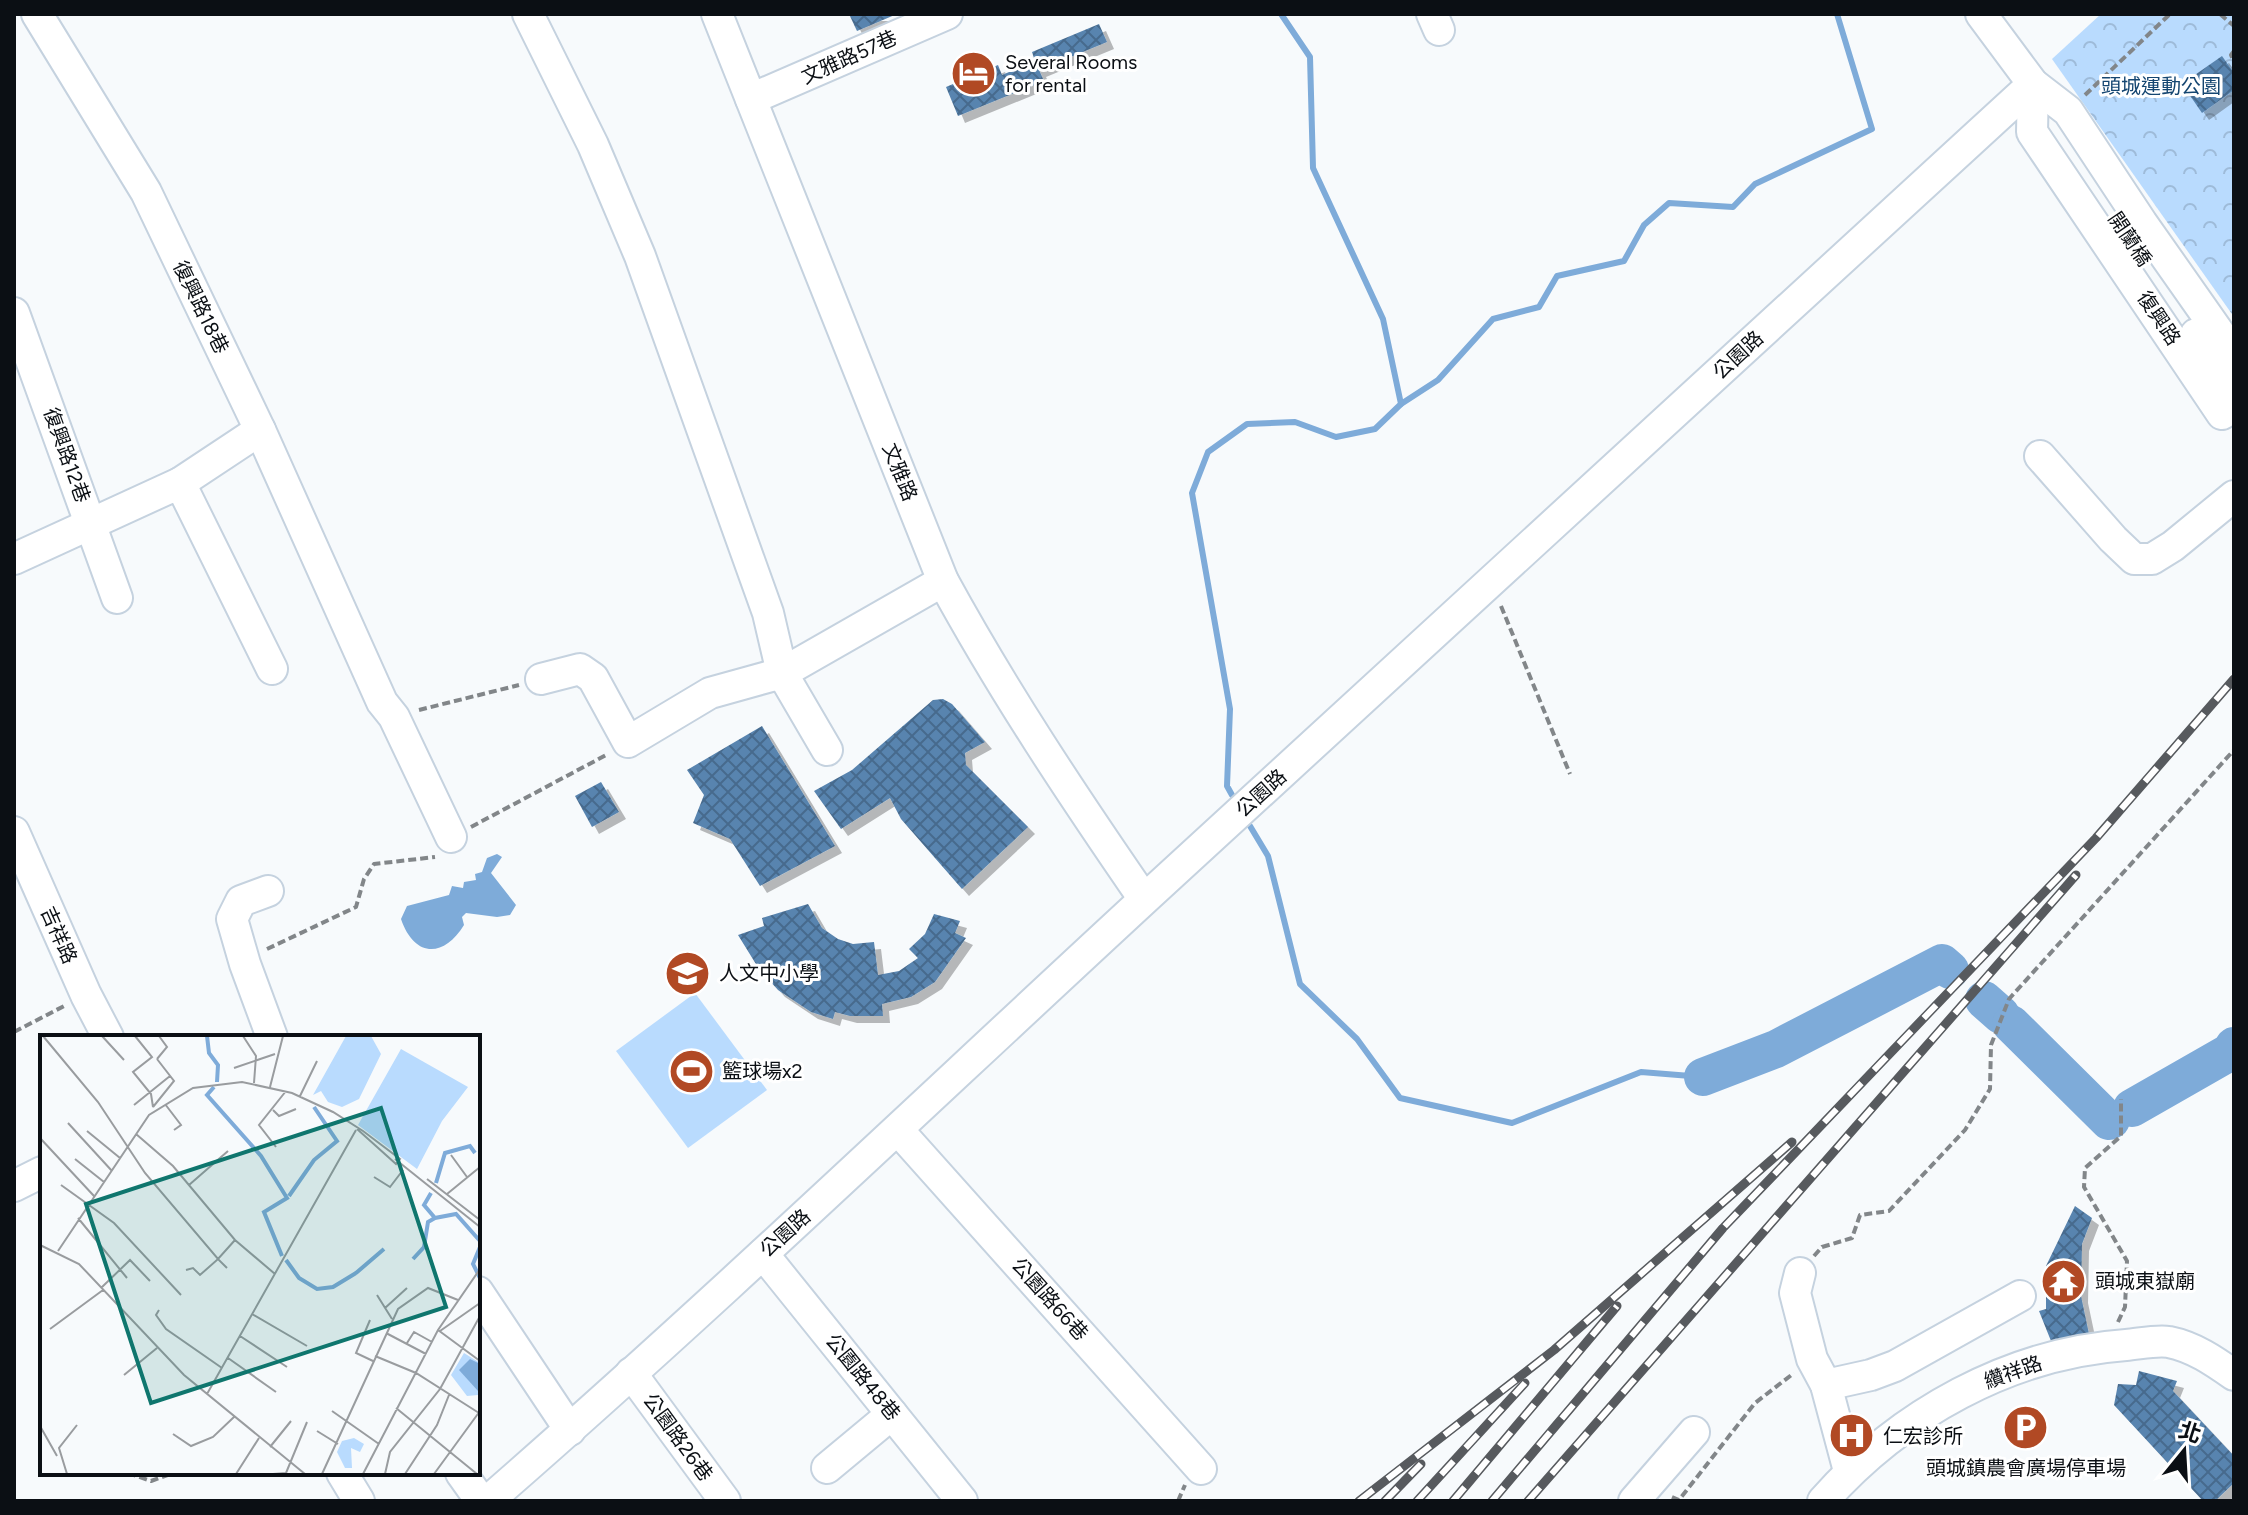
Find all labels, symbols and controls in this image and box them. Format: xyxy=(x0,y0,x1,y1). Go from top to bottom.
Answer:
street label: 文雅路57巷 xyxy=(797,25,901,89)
hotel icon: Several Rooms for rental xyxy=(950,50,998,98)
place label: Several Rooms for rental xyxy=(1005,50,1137,97)
park label: 頭城運動公園 xyxy=(2101,74,2221,98)
street label: 開蘭橋 xyxy=(2103,207,2157,271)
street label: 復興路18巷 xyxy=(168,257,234,357)
street label: 復興路 xyxy=(2132,286,2186,350)
street label: 公園路 xyxy=(1708,326,1768,384)
street label: 復興路12巷 xyxy=(39,404,95,506)
street label: 文雅路 xyxy=(878,440,922,504)
street label: 公園路 xyxy=(1231,764,1291,822)
street label: 吉祥路 xyxy=(36,903,82,967)
school or university icon: 人文中小學 xyxy=(664,949,712,997)
place label: 人文中小學 xyxy=(719,961,819,985)
inset map xyxy=(40,1035,480,1475)
sports icon: 籃球場x2 xyxy=(667,1047,715,1095)
place label: 籃球場x2 xyxy=(722,1059,803,1083)
street label: 公園路 xyxy=(755,1204,815,1262)
street label: 公園路66巷 xyxy=(1007,1253,1093,1345)
temple icon: 頭城東嶽廟 xyxy=(2040,1257,2088,1305)
place label: 頭城東嶽廟 xyxy=(2095,1269,2195,1293)
street label: 公園路48巷 xyxy=(821,1329,905,1425)
street label: 纘祥路 xyxy=(1981,1350,2045,1394)
street label: 公園路26巷 xyxy=(638,1388,718,1486)
parking icon: 頭城鎮農會廣場停車場 xyxy=(2002,1404,2050,1452)
north arrow xyxy=(2144,1411,2224,1491)
hospital icon: 仁宏診所 xyxy=(1828,1412,1876,1460)
text: 北 xyxy=(2175,1416,2205,1449)
place label: 仁宏診所 xyxy=(1883,1424,1963,1448)
place label: 頭城鎮農會廣場停車場 xyxy=(1926,1456,2126,1480)

